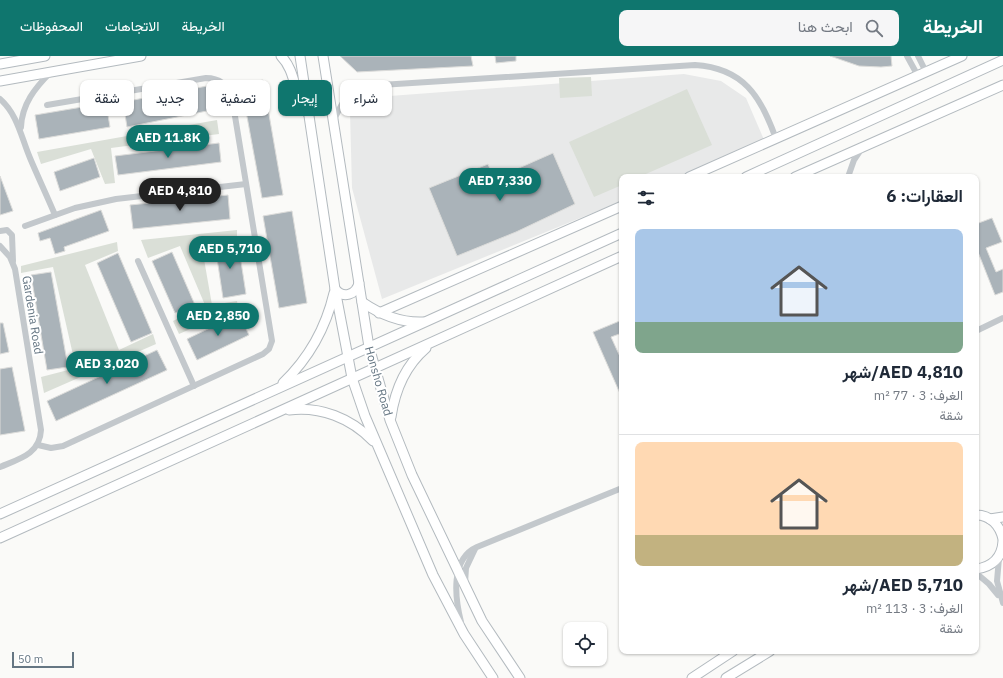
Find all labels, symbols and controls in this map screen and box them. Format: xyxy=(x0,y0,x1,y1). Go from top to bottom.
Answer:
search box xyxy=(619,10,899,46)
text: الخريطة xyxy=(923,14,983,38)
text: المحفوظات xyxy=(20,17,83,35)
text: الاتجاهات xyxy=(105,17,159,35)
text: الخريطة xyxy=(181,17,225,35)
text: ابحث هنا xyxy=(798,17,853,36)
icon: search xyxy=(863,17,885,39)
chip: شقة xyxy=(80,80,134,116)
chip: جديد xyxy=(142,80,198,116)
chip: تصفية xyxy=(206,80,270,116)
chip: إيجار xyxy=(278,80,332,116)
chip: شراء xyxy=(340,80,392,116)
pin: AED 11.8K xyxy=(122,125,214,159)
text: AED 11.8K xyxy=(135,129,201,146)
pin: AED 7,330 xyxy=(454,168,546,202)
text: AED 7,330 xyxy=(468,172,532,189)
pin: AED 4,810 xyxy=(134,178,226,212)
text: AED 4,810 xyxy=(148,182,212,199)
text: العقارات: 6 xyxy=(886,185,963,207)
icon: filters xyxy=(635,187,657,209)
pin: AED 5,710 xyxy=(184,236,276,270)
text: AED 5,710 xyxy=(198,240,262,257)
icon: home xyxy=(763,255,835,327)
street label: Gardenia Road xyxy=(19,275,47,355)
pin: AED 2,850 xyxy=(172,303,264,337)
text: AED 2,850 xyxy=(186,307,250,324)
street label: Honsho Road xyxy=(362,344,396,418)
pin: AED 3,020 xyxy=(61,351,153,385)
text: AED 3,020 xyxy=(75,355,139,372)
text: AED 4,810/شهر xyxy=(842,361,963,383)
text: الغرف: 3 · 77 m² xyxy=(874,387,963,404)
text: شقة xyxy=(940,407,963,424)
icon: home xyxy=(763,468,835,540)
text: AED 5,710/شهر xyxy=(842,574,963,596)
text: الغرف: 3 · 113 m² xyxy=(866,600,963,617)
text: شقة xyxy=(940,620,963,637)
map controls xyxy=(563,622,607,666)
button: locate xyxy=(563,622,607,666)
scale bar xyxy=(12,650,74,669)
text: 50 m xyxy=(18,652,43,666)

